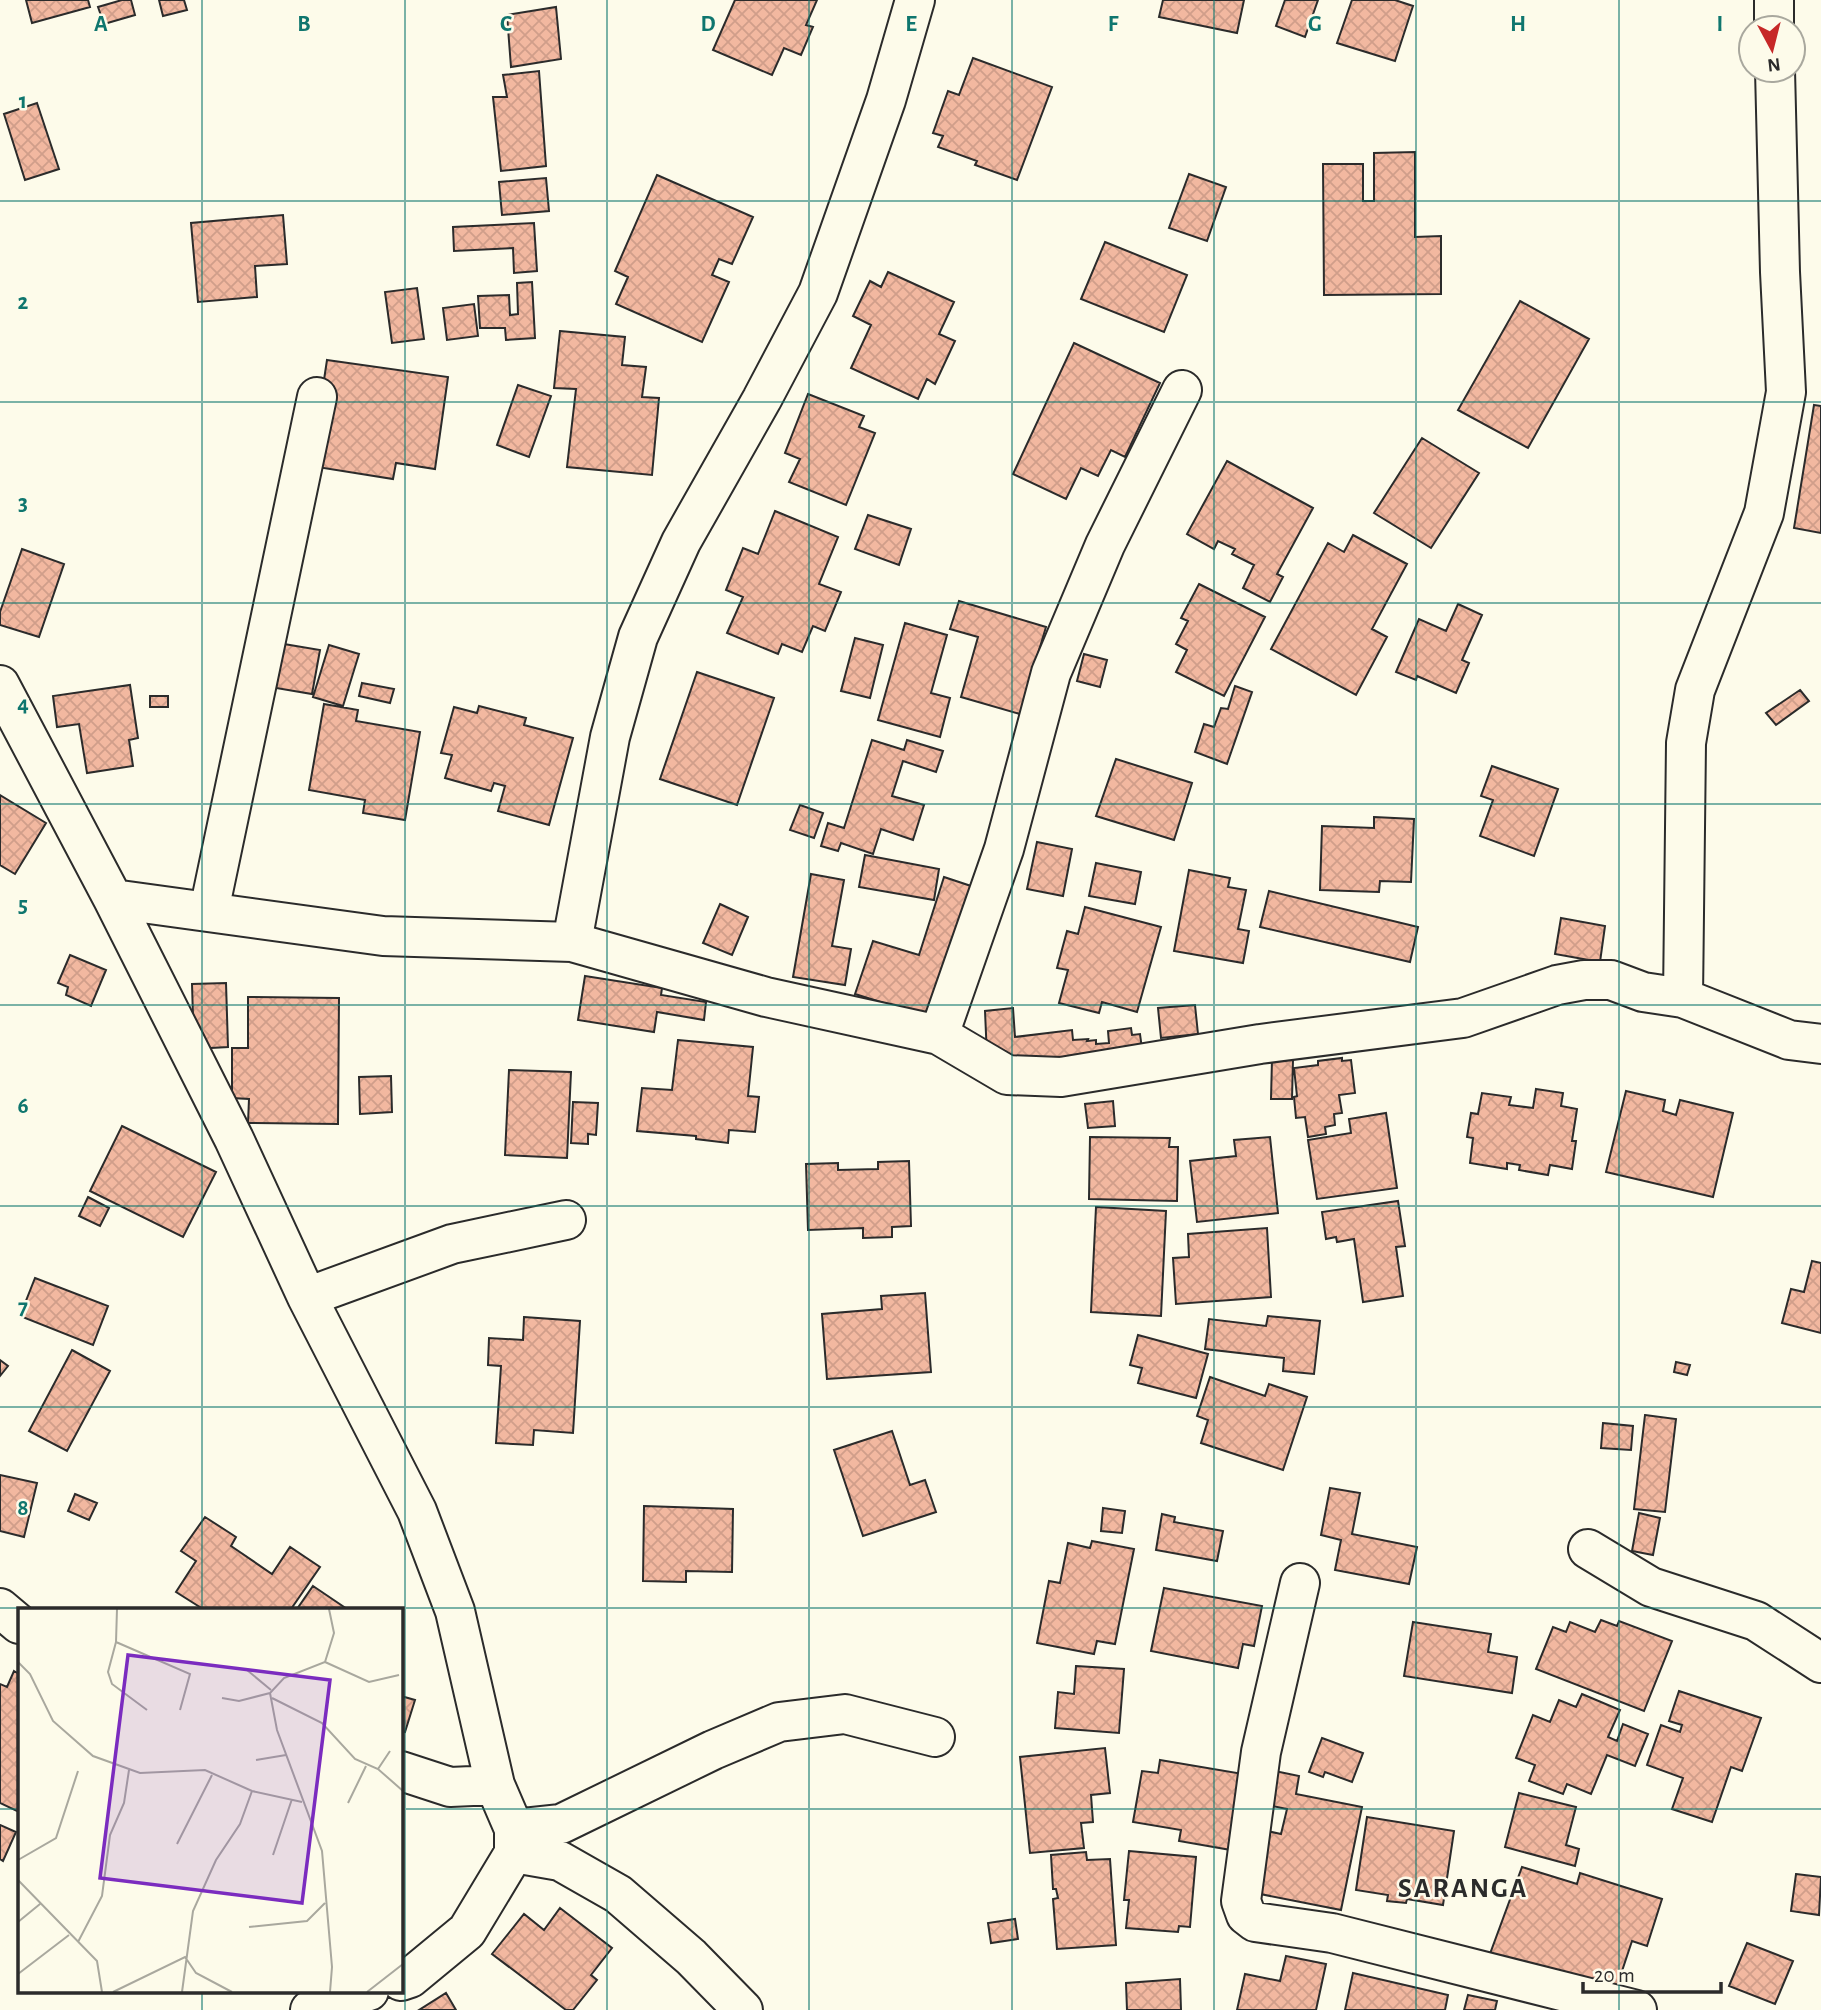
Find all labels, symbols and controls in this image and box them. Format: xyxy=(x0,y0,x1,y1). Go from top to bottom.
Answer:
text: A xyxy=(94,13,108,36)
text: B xyxy=(297,13,311,36)
text: C xyxy=(500,13,512,36)
text: D xyxy=(700,13,716,36)
text: E xyxy=(905,13,917,36)
text: F xyxy=(1108,13,1119,36)
text: G xyxy=(1308,13,1322,36)
text: H xyxy=(1510,13,1526,36)
text: I xyxy=(1717,13,1723,36)
north arrow xyxy=(1737,14,1807,84)
text: N xyxy=(1766,54,1782,75)
text: 1 xyxy=(19,90,27,113)
text: 2 xyxy=(18,291,29,314)
text: 3 xyxy=(18,492,28,515)
text: 4 xyxy=(17,693,29,716)
text: 5 xyxy=(18,894,28,917)
text: 6 xyxy=(17,1095,29,1118)
text: 7 xyxy=(18,1296,28,1319)
text: 8 xyxy=(17,1497,29,1520)
inset map xyxy=(18,1608,402,1993)
district label: SARANGA xyxy=(1398,1875,1528,1903)
scale bar xyxy=(1583,1951,1721,1995)
text: 20 m xyxy=(1594,1965,1635,1986)

